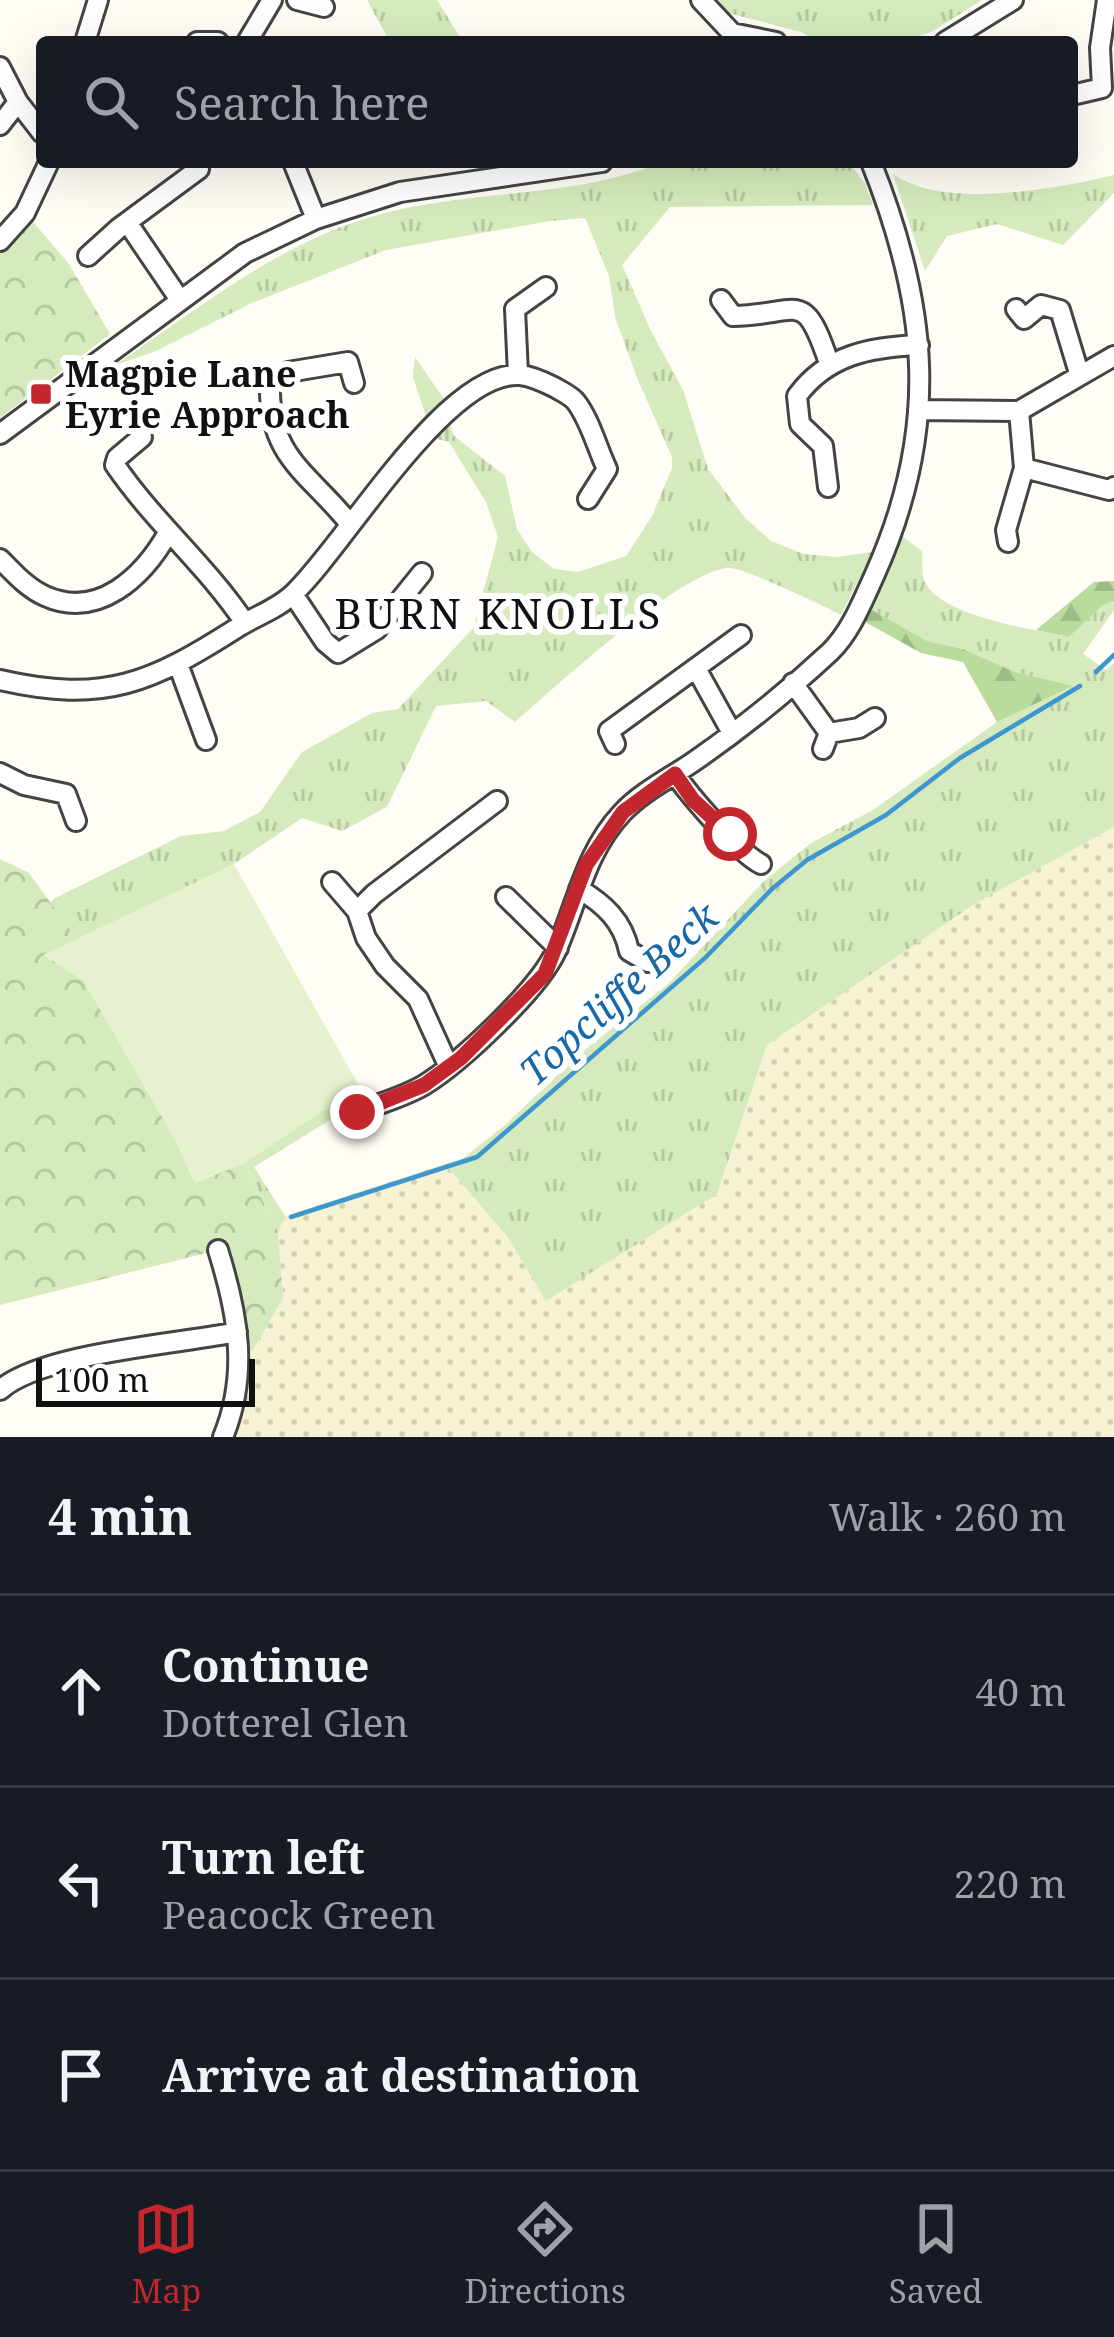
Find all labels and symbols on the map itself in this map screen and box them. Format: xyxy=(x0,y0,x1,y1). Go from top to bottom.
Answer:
place label: Magpie Lane Eyrie Approach xyxy=(65,349,350,439)
marker: Magpie Lane Eyrie Approach xyxy=(28,381,54,407)
district label: BURN KNOLLS xyxy=(335,584,663,641)
route start xyxy=(703,807,757,861)
water label: Topcliffe Beck xyxy=(508,889,730,1096)
route end xyxy=(330,1085,384,1139)
scale bar xyxy=(36,1353,255,1406)

